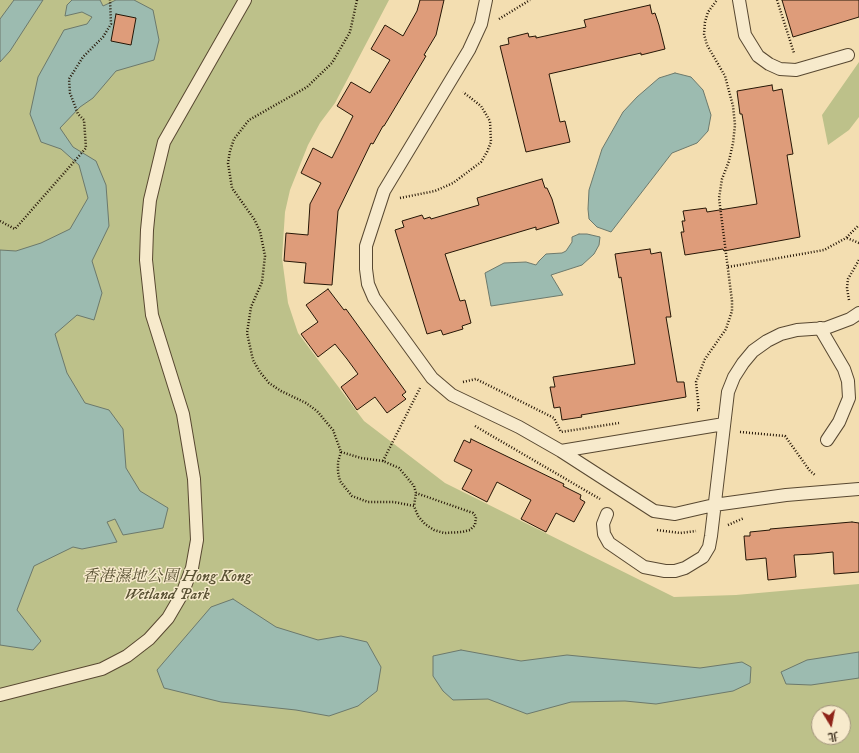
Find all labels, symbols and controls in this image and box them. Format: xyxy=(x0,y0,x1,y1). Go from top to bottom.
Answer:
park label: 香港濕地公園 Hong Kong Wetland Park xyxy=(83,568,251,606)
north arrow xyxy=(811,705,851,745)
text: 北 xyxy=(826,728,840,744)

